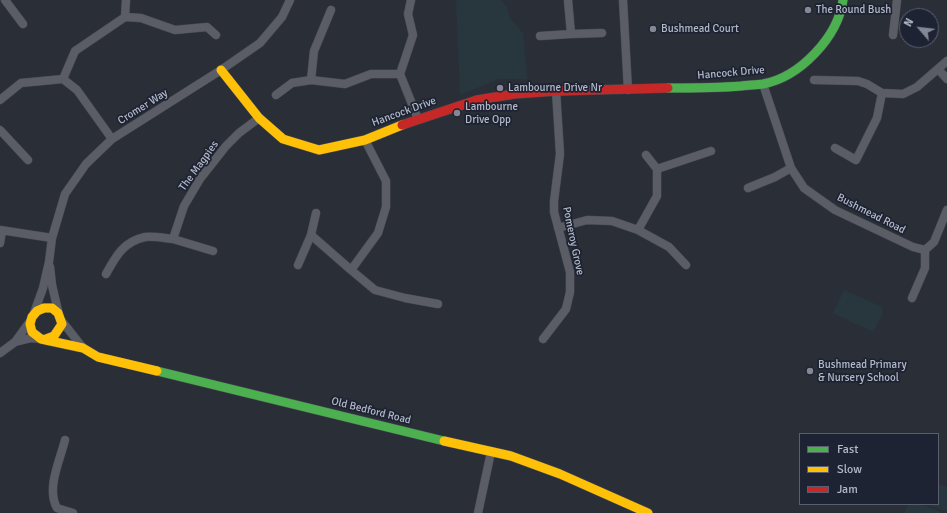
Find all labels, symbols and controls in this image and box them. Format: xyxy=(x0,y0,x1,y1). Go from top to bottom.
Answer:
place label: The Round Bush xyxy=(816,3,891,17)
marker: The Round Bush xyxy=(803,5,813,15)
north arrow xyxy=(899,8,939,48)
text: N xyxy=(901,16,916,29)
place label: Bushmead Court xyxy=(661,22,739,36)
marker: Bushmead Court xyxy=(648,24,658,34)
street label: Hancock Drive xyxy=(697,63,765,83)
place label: Lambourne Drive Nr xyxy=(508,81,602,95)
marker: Lambourne Drive Nr xyxy=(495,83,505,93)
street label: Cromer Way xyxy=(116,86,170,128)
street label: Hancock Drive xyxy=(370,94,438,130)
place label: Lambourne Drive Opp xyxy=(465,100,518,126)
marker: Lambourne Drive Opp xyxy=(452,108,462,118)
street label: The Magpies xyxy=(176,138,222,194)
street label: Bushmead Road xyxy=(835,191,907,237)
street label: Pomeroy Grove xyxy=(559,206,587,276)
place label: Bushmead Primary & Nursery School xyxy=(818,358,907,384)
marker: Bushmead Primary & Nursery School xyxy=(805,366,815,376)
street label: Old Bedford Road xyxy=(330,395,412,427)
legend xyxy=(799,433,939,505)
text: Fast xyxy=(837,442,858,457)
text: Slow xyxy=(837,462,862,477)
text: Jam xyxy=(837,482,858,497)

